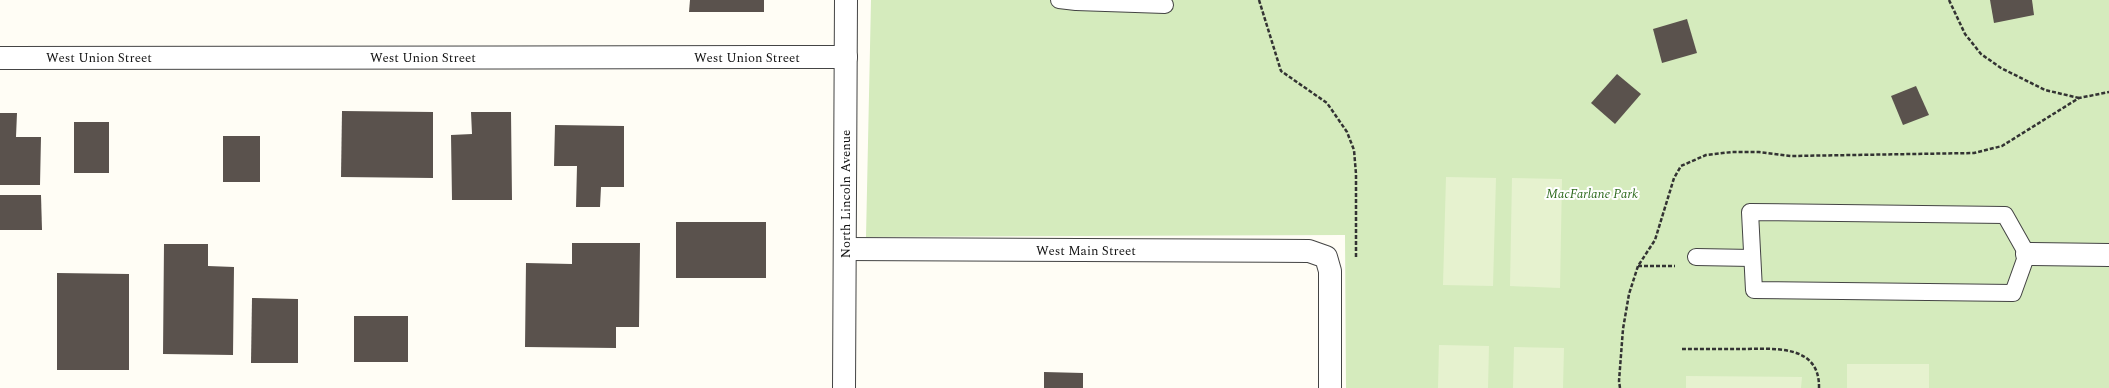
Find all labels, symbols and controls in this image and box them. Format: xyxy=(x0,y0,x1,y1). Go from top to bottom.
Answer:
street label: West Union Street xyxy=(46,48,152,68)
street label: West Union Street xyxy=(370,48,476,68)
street label: West Union Street xyxy=(694,48,800,68)
street label: North Lincoln Avenue xyxy=(836,130,856,258)
park label: MacFarlane Park xyxy=(1546,184,1638,204)
street label: West Main Street xyxy=(1036,241,1136,261)

